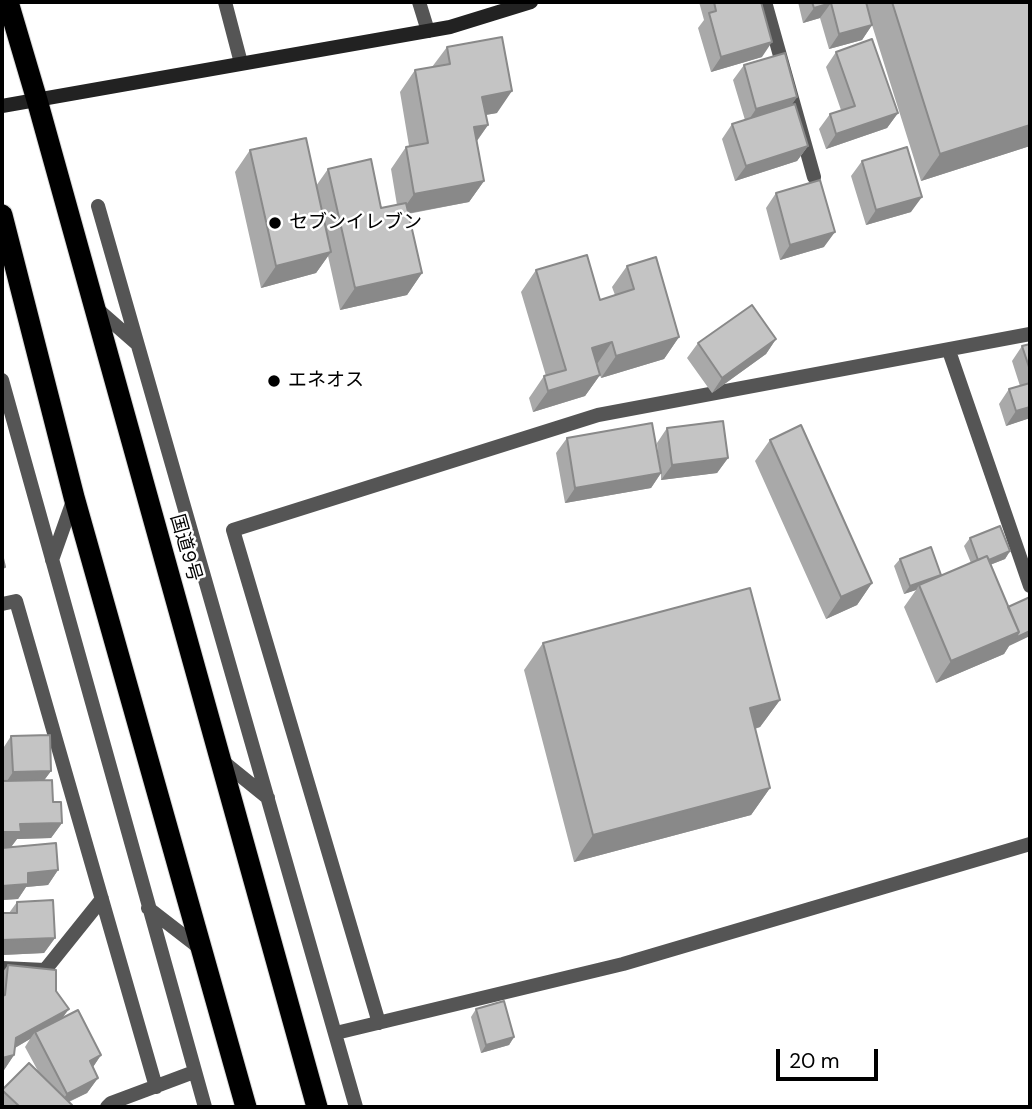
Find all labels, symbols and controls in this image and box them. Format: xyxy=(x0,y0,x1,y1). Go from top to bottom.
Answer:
place label: セブンイレブン xyxy=(289,212,422,234)
marker: セブンイレブン xyxy=(267,215,283,231)
place label: エネオス xyxy=(288,370,364,392)
marker: エネオス xyxy=(266,373,282,389)
street label: 国道9号 xyxy=(165,512,205,584)
scale bar xyxy=(780,1036,881,1080)
text: 20 m xyxy=(789,1047,840,1075)

